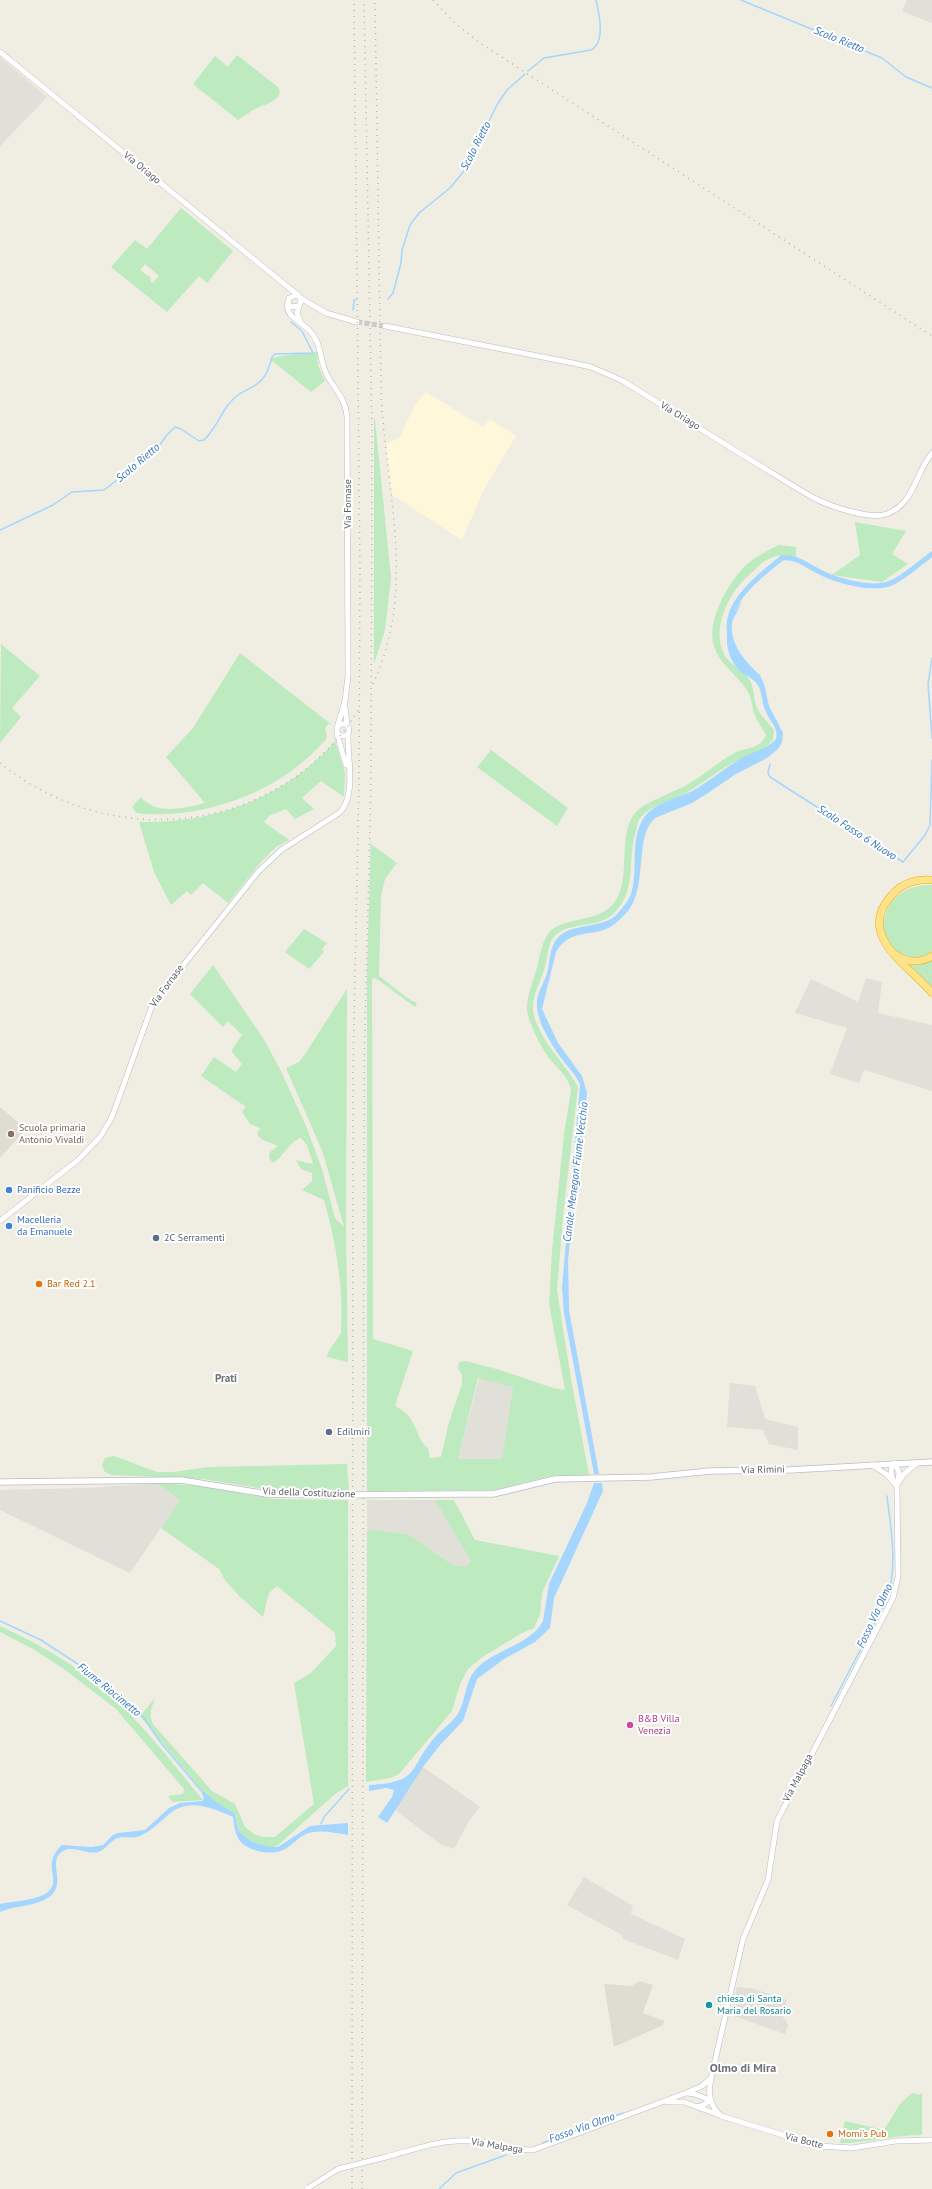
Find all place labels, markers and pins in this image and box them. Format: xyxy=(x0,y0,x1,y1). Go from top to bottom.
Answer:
place label: Scuola primaria Antonio Vivaldi xyxy=(19,1122,86,1146)
marker: Scuola primaria Antonio Vivaldi xyxy=(6,1129,16,1139)
place label: Panificio Bezze xyxy=(17,1184,81,1196)
marker: Panificio Bezze xyxy=(4,1185,14,1195)
place label: Macelleria da Emanuele xyxy=(17,1214,72,1238)
marker: Macelleria da Emanuele xyxy=(4,1221,14,1231)
place label: 2C Serramenti xyxy=(164,1232,225,1244)
marker: 2C Serramenti xyxy=(151,1233,161,1243)
place label: Bar Red 2.1 xyxy=(47,1278,96,1290)
marker: Bar Red 2.1 xyxy=(34,1279,44,1289)
place label: Edilmiri xyxy=(337,1426,370,1438)
marker: Edilmiri xyxy=(324,1427,334,1437)
place label: B&B Villa Venezia xyxy=(638,1713,680,1736)
marker: B&B Villa Venezia xyxy=(625,1720,635,1730)
place label: chiesa di Santa Maria del Rosario xyxy=(717,1993,791,2016)
marker: chiesa di Santa Maria del Rosario xyxy=(704,2000,714,2010)
place label: Momi's Pub xyxy=(838,2128,887,2140)
marker: Momi's Pub xyxy=(825,2129,835,2139)

